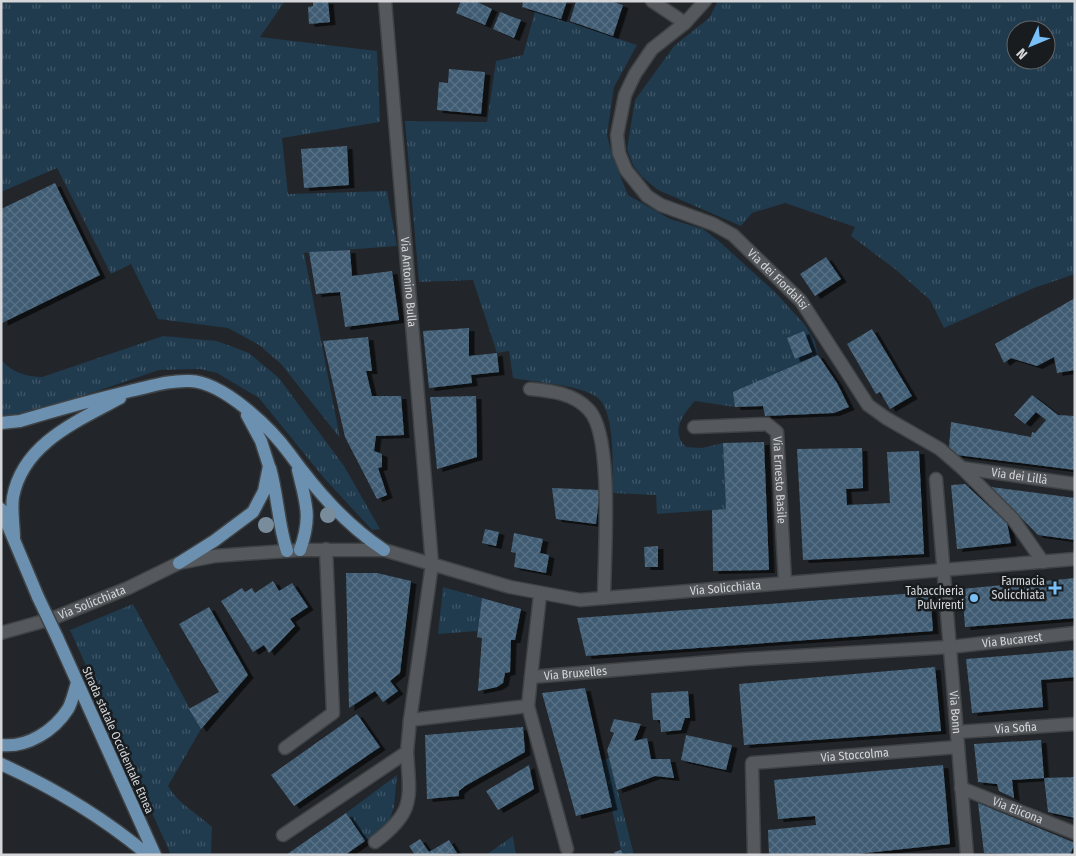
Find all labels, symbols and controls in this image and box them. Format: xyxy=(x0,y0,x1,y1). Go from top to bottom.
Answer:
north arrow xyxy=(1006,20,1056,70)
text: N xyxy=(1013,45,1031,63)
street label: Via Antonino Bulla xyxy=(398,236,419,328)
street label: Via dei Fiordalisi xyxy=(745,246,812,312)
street label: Via Ernesto Basile xyxy=(770,436,789,524)
street label: Via dei Lillà xyxy=(990,465,1049,487)
place label: Farmacia Solicchiata xyxy=(992,574,1045,602)
street label: Via Solicchiata xyxy=(689,578,762,598)
marker: Farmacia Solicchiata xyxy=(1049,582,1061,594)
street label: Via Solicchiata xyxy=(56,583,128,622)
place label: Tabaccheria Pulvirenti xyxy=(906,584,964,612)
marker: Tabaccheria Pulvirenti xyxy=(968,592,980,604)
street label: Via Bucarest xyxy=(981,630,1043,650)
street label: Strada statale Occidentale Etnea xyxy=(79,664,157,816)
street label: Via Bruxelles xyxy=(543,664,608,683)
street label: Via Bonn xyxy=(946,690,964,734)
street label: Via Sofia xyxy=(994,720,1038,736)
street label: Via Stoccolma xyxy=(820,745,889,765)
street label: Via Elicona xyxy=(990,794,1045,827)

